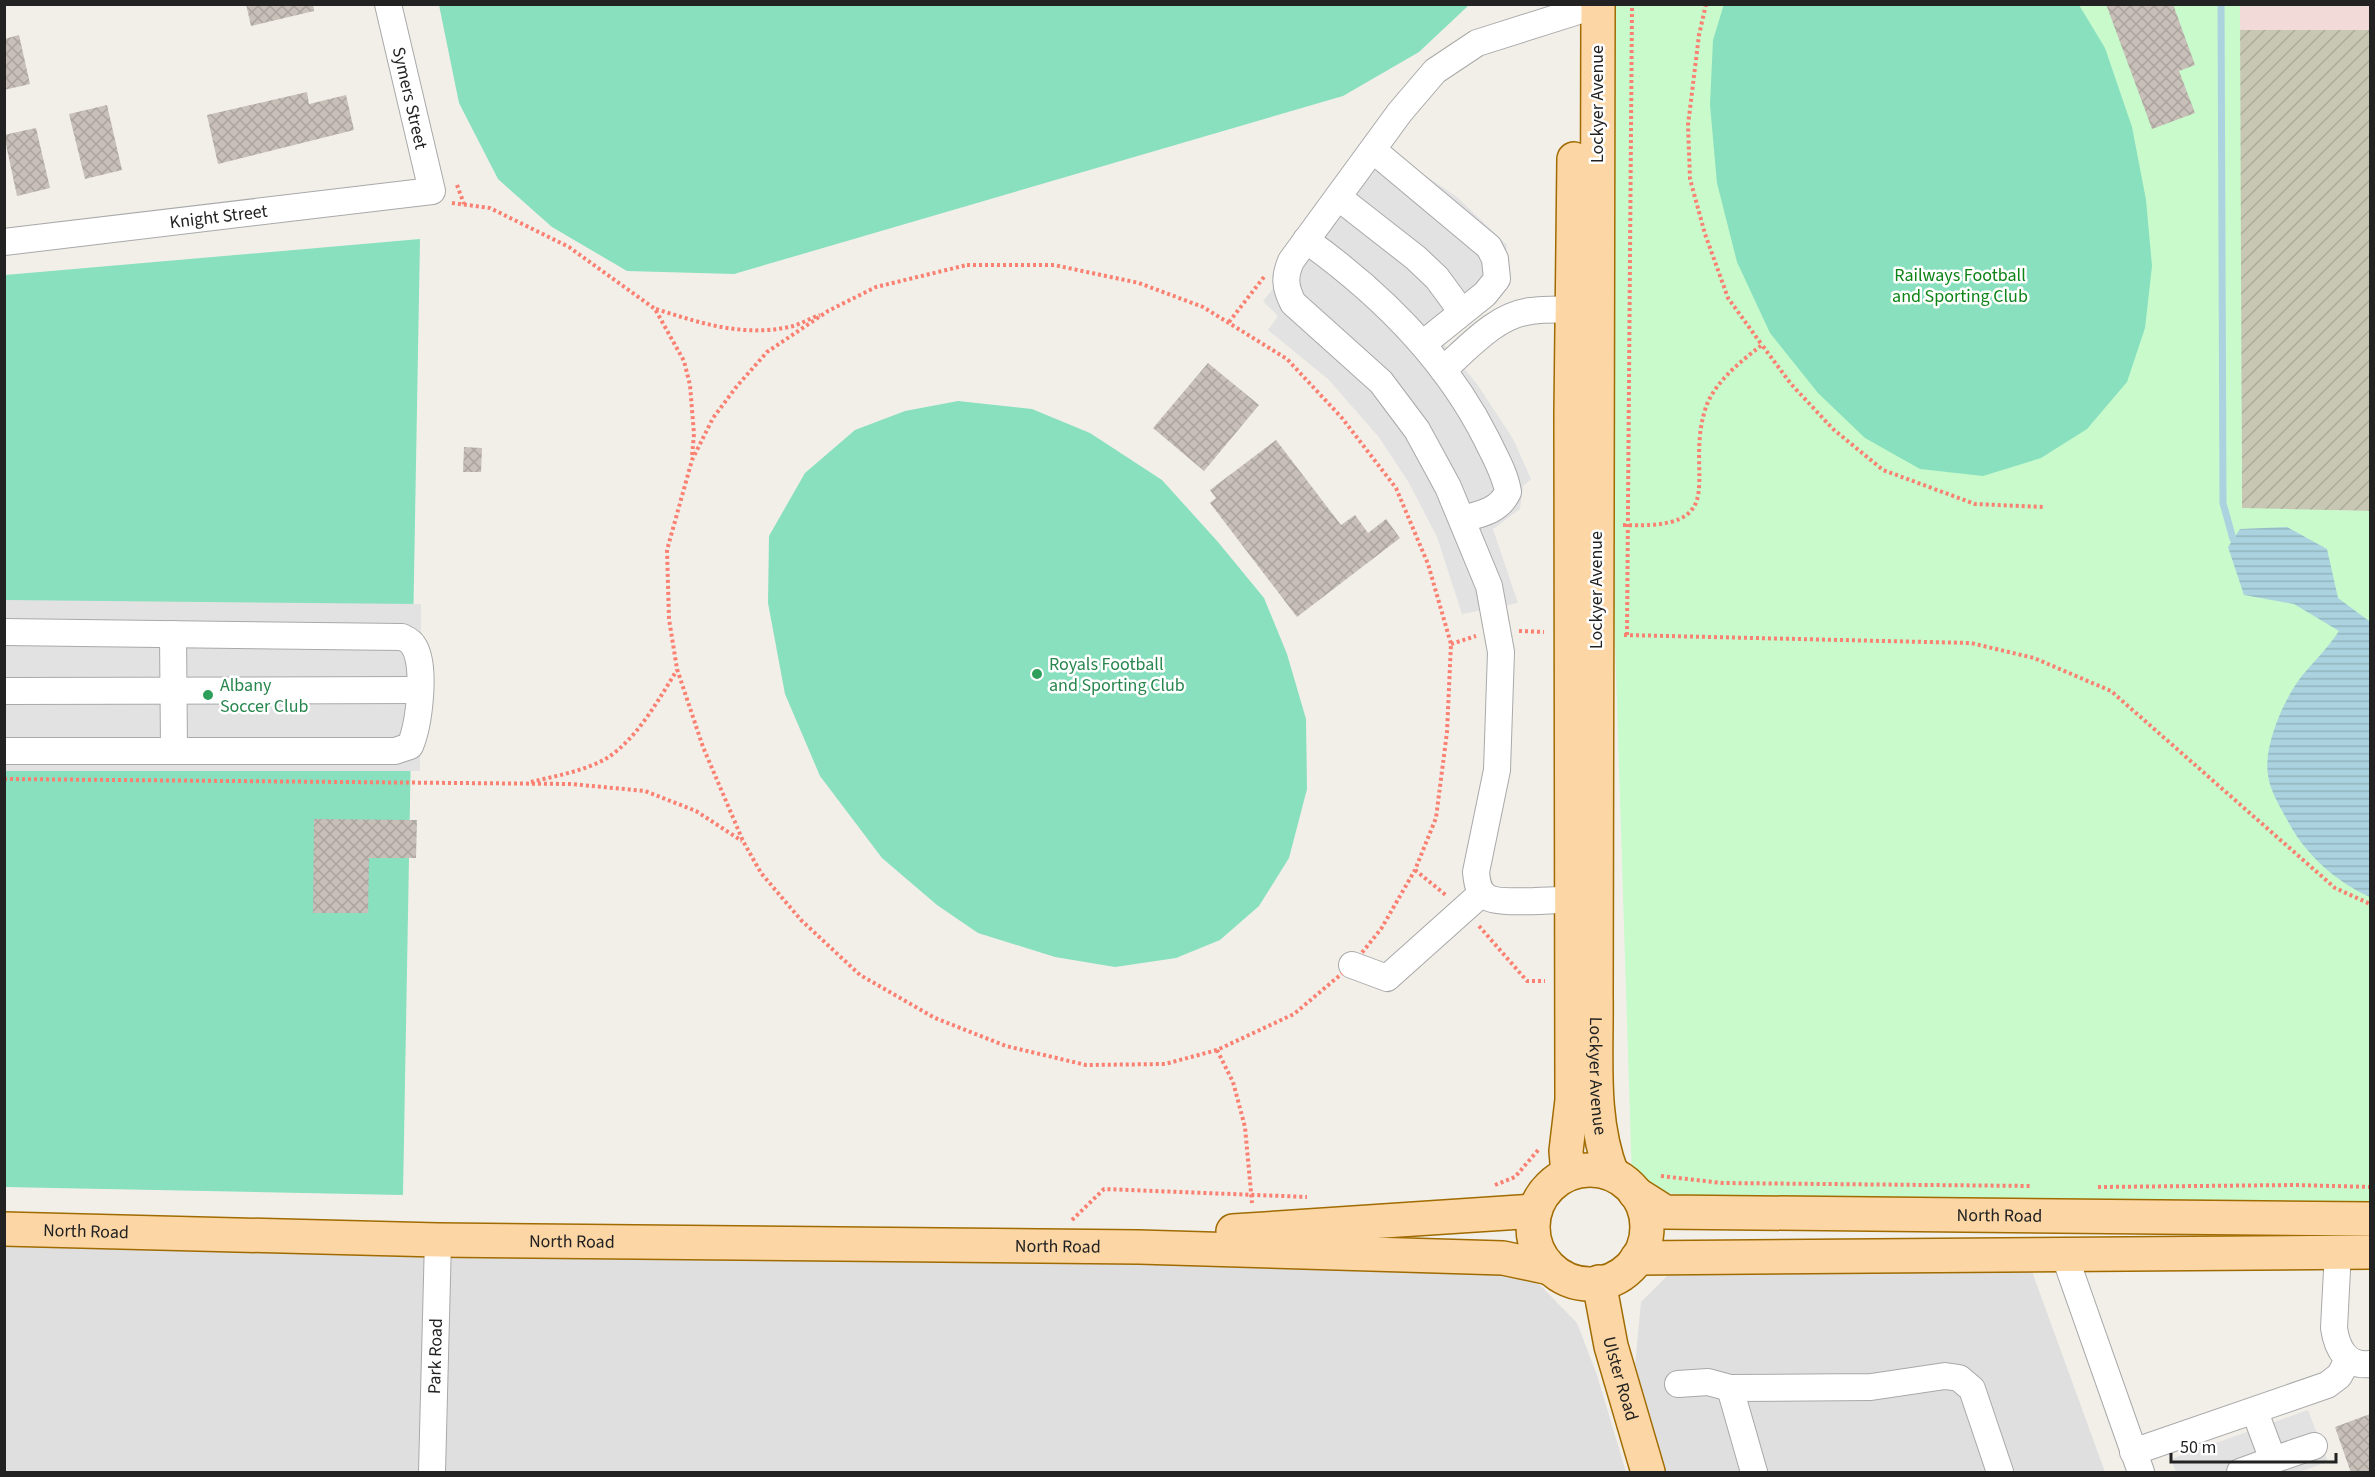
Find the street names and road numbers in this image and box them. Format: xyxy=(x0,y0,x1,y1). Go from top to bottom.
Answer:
street label: Symers Street xyxy=(386,44,433,152)
street label: Lockyer Avenue xyxy=(1585,45,1610,163)
street label: Knight Street xyxy=(168,199,269,235)
street label: Lockyer Avenue xyxy=(1584,531,1609,649)
street label: Lockyer Avenue xyxy=(1583,1017,1613,1137)
street label: North Road xyxy=(1956,1203,2043,1229)
street label: North Road xyxy=(43,1218,129,1245)
street label: North Road xyxy=(529,1229,615,1255)
street label: North Road xyxy=(1015,1234,1101,1260)
street label: Park Road xyxy=(422,1318,449,1394)
street label: Ulster Road xyxy=(1596,1334,1644,1424)

